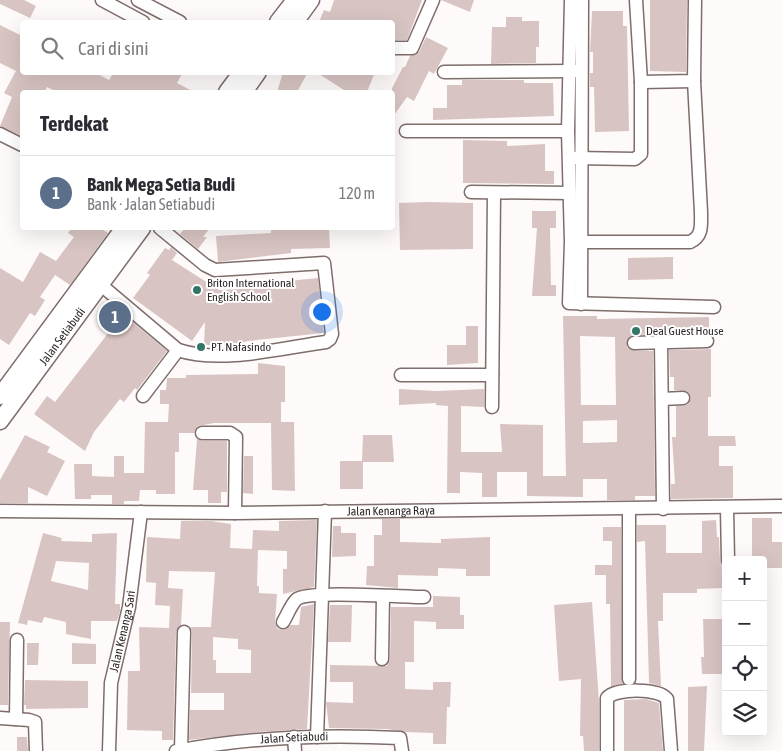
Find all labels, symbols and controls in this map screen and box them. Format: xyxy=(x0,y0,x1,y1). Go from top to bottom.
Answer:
search box xyxy=(20,20,395,75)
icon: search xyxy=(38,34,66,62)
text: Cari di sini xyxy=(78,37,149,59)
text: Terdekat xyxy=(40,111,108,135)
text: Bank Mega Setia Budi xyxy=(87,173,235,195)
text: 1 xyxy=(52,184,60,202)
text: 120 m xyxy=(339,184,375,202)
text: Bank · Jalan Setiabudi xyxy=(87,195,215,213)
place label: Briton International English School xyxy=(207,276,295,304)
marker: Briton International English School xyxy=(191,284,203,296)
pin: 1 xyxy=(99,298,131,336)
your location xyxy=(309,299,335,325)
street label: Jalan Setiabudi xyxy=(36,305,88,368)
place label: Deal Guest House xyxy=(646,324,724,338)
marker: Deal Guest House xyxy=(630,325,642,337)
place label: PT. Nafasindo xyxy=(211,340,271,354)
marker: PT. Nafasindo xyxy=(195,341,207,353)
street label: Jalan Kenanga Raya xyxy=(347,503,435,519)
map controls xyxy=(722,556,767,736)
button: + xyxy=(722,556,767,601)
street label: Jalan Kenanga Sari xyxy=(107,590,138,674)
button: − xyxy=(722,601,767,646)
button: locate xyxy=(722,646,767,691)
button: layers xyxy=(722,691,767,736)
street label: Jalan Setiabudi xyxy=(260,729,328,747)

